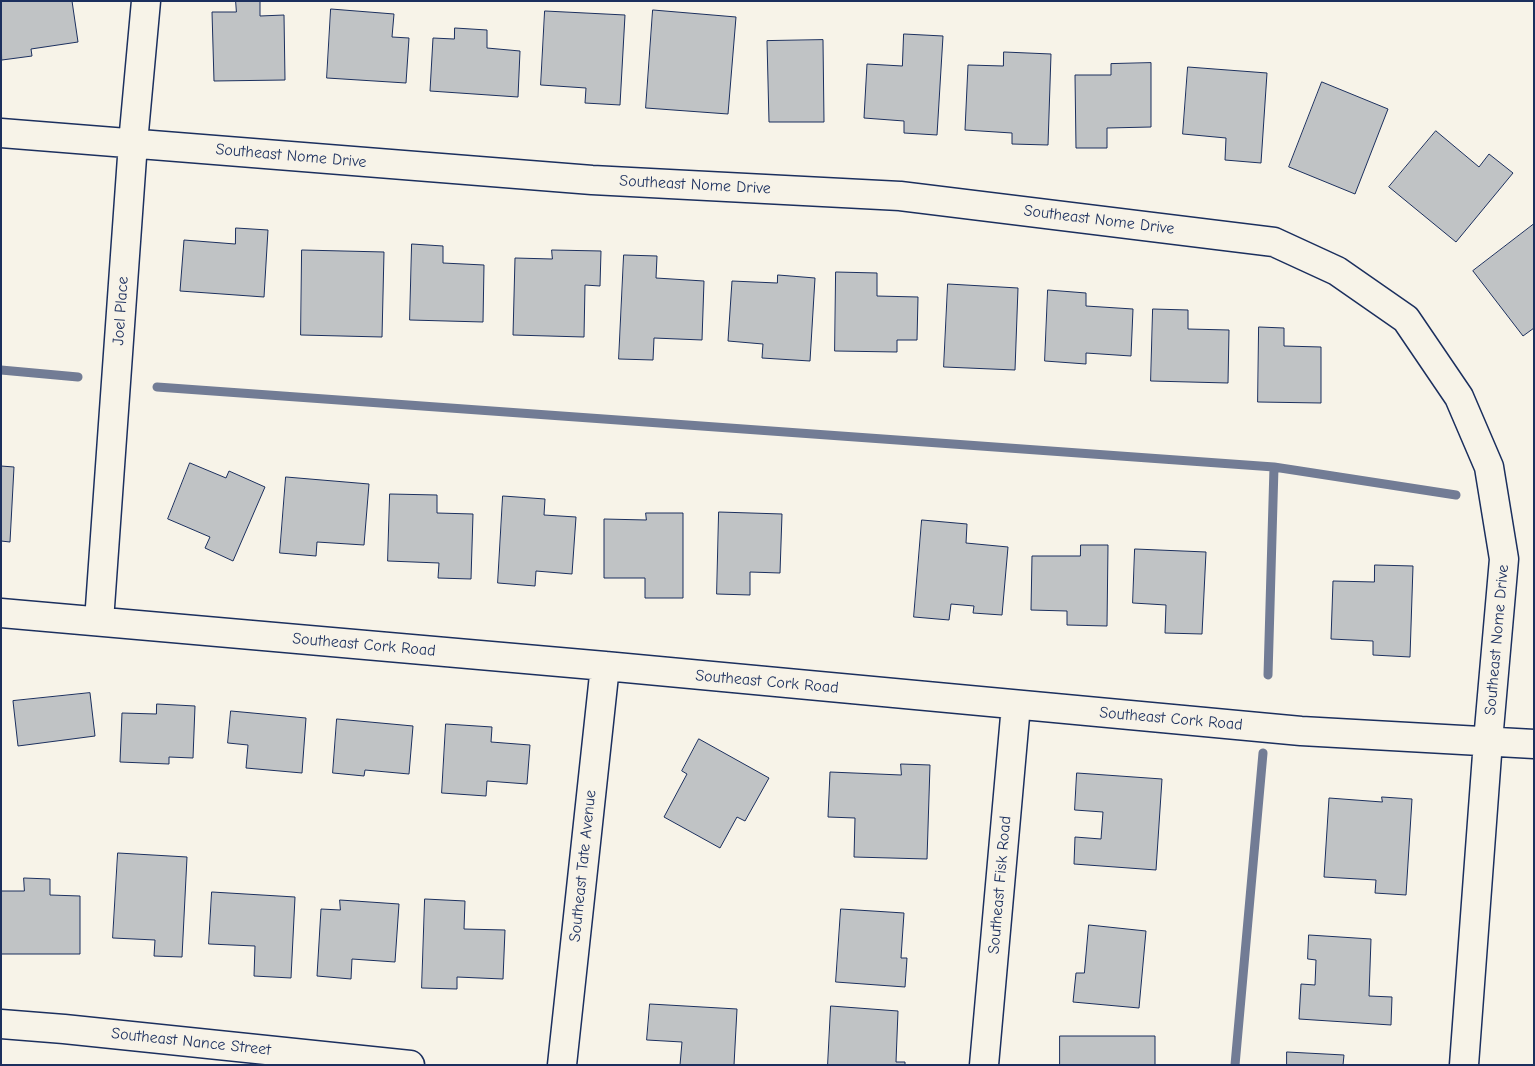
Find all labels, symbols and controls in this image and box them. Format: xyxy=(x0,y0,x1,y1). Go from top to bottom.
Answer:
street label: Southeast Nome Drive xyxy=(215,140,367,172)
street label: Southeast Nome Drive xyxy=(619,171,771,199)
street label: Southeast Nome Drive xyxy=(1023,201,1175,239)
street label: Joel Place xyxy=(109,276,133,346)
street label: Southeast Nome Drive xyxy=(1481,564,1513,716)
street label: Southeast Cork Road xyxy=(292,629,436,661)
street label: Southeast Cork Road xyxy=(695,666,839,698)
street label: Southeast Cork Road xyxy=(1099,703,1243,735)
street label: Southeast Tate Avenue xyxy=(565,789,601,943)
street label: Southeast Fisk Road xyxy=(984,815,1016,955)
street label: Southeast Nance Street xyxy=(110,1024,272,1060)

